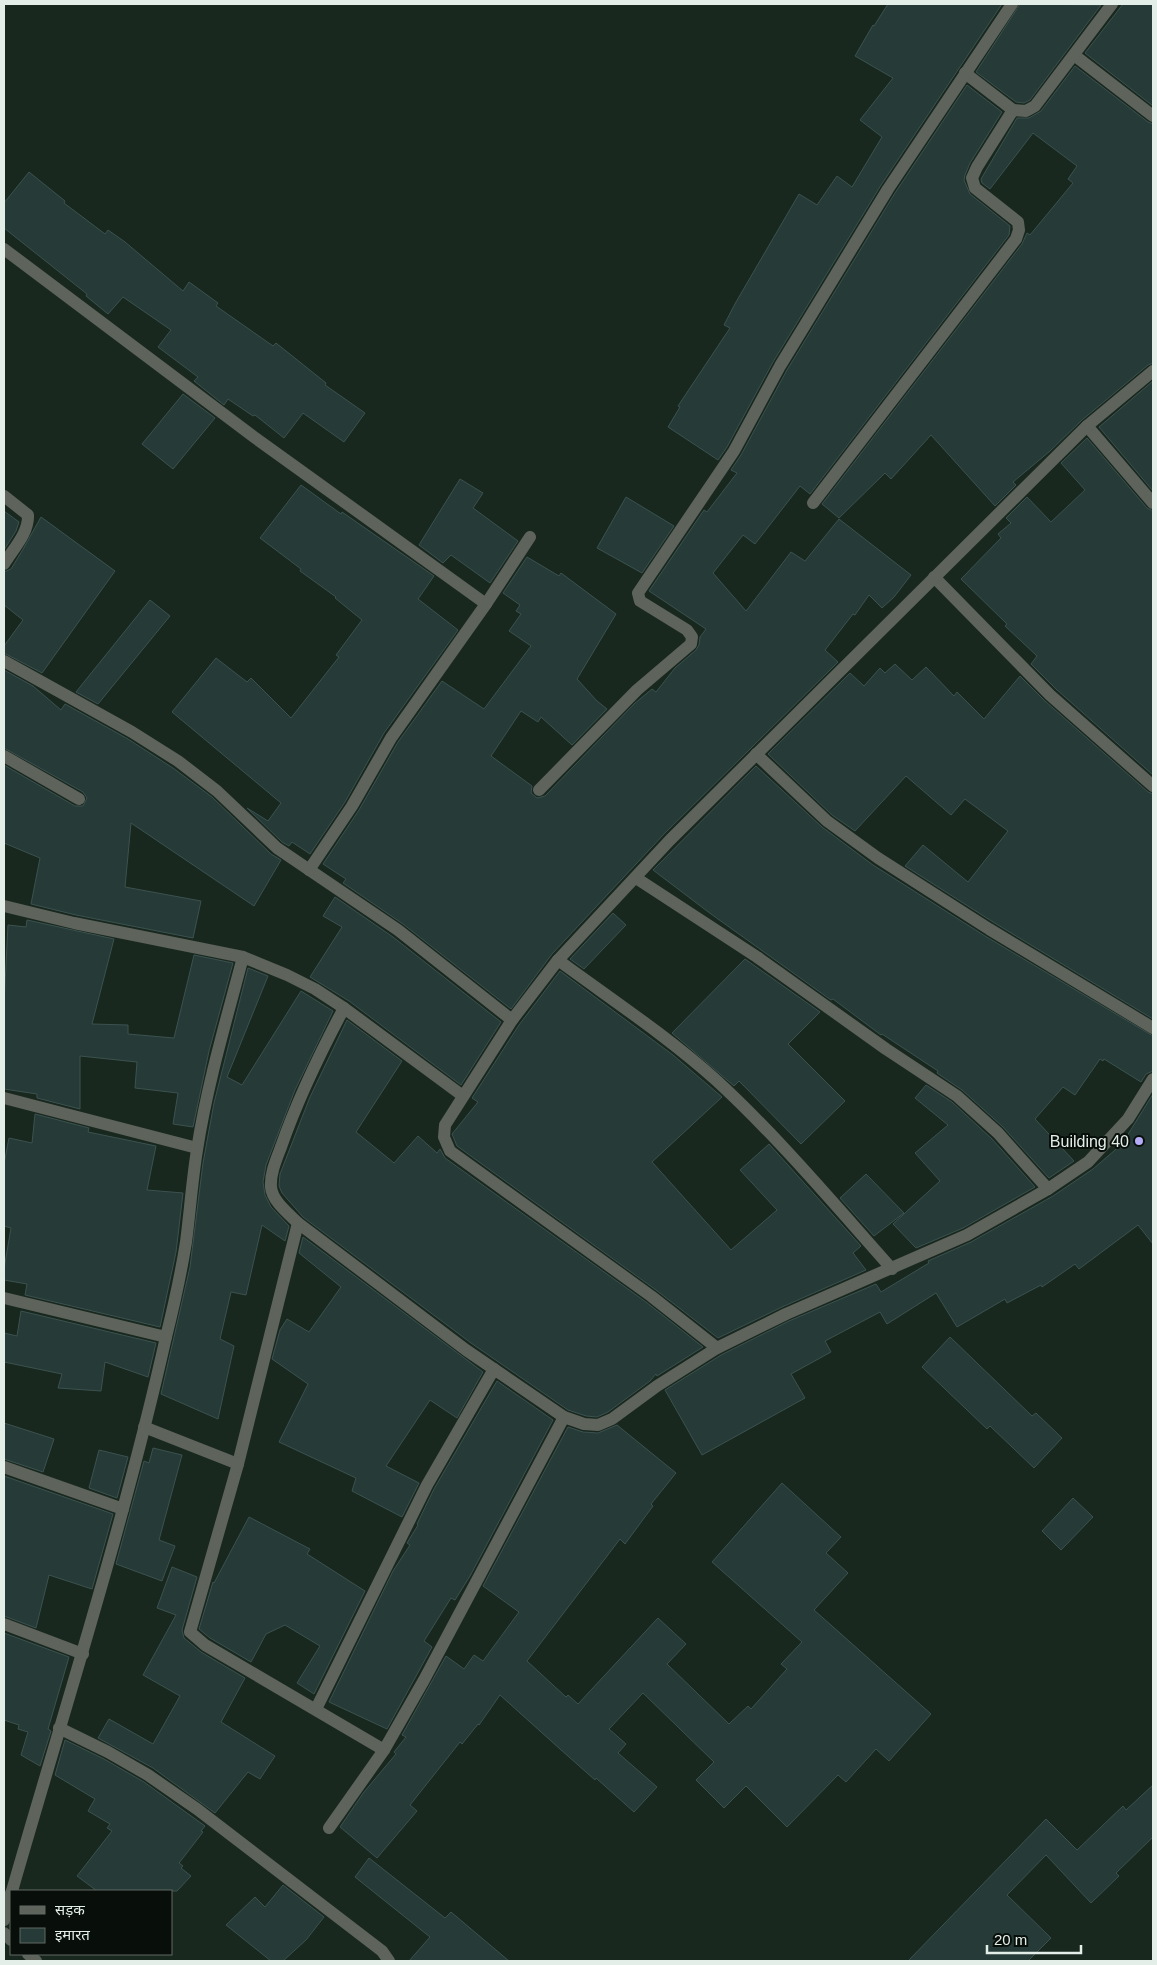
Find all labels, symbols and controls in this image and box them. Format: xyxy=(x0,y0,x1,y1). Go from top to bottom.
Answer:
place label: Building 40 xyxy=(1050,1133,1129,1150)
marker: Building 40 xyxy=(1133,1135,1145,1147)
legend xyxy=(10,1890,172,1955)
text: सड़क xyxy=(55,1901,85,1918)
scale bar xyxy=(987,1922,1081,1954)
text: इमारत xyxy=(55,1926,90,1943)
text: 20 m xyxy=(994,1931,1027,1948)

